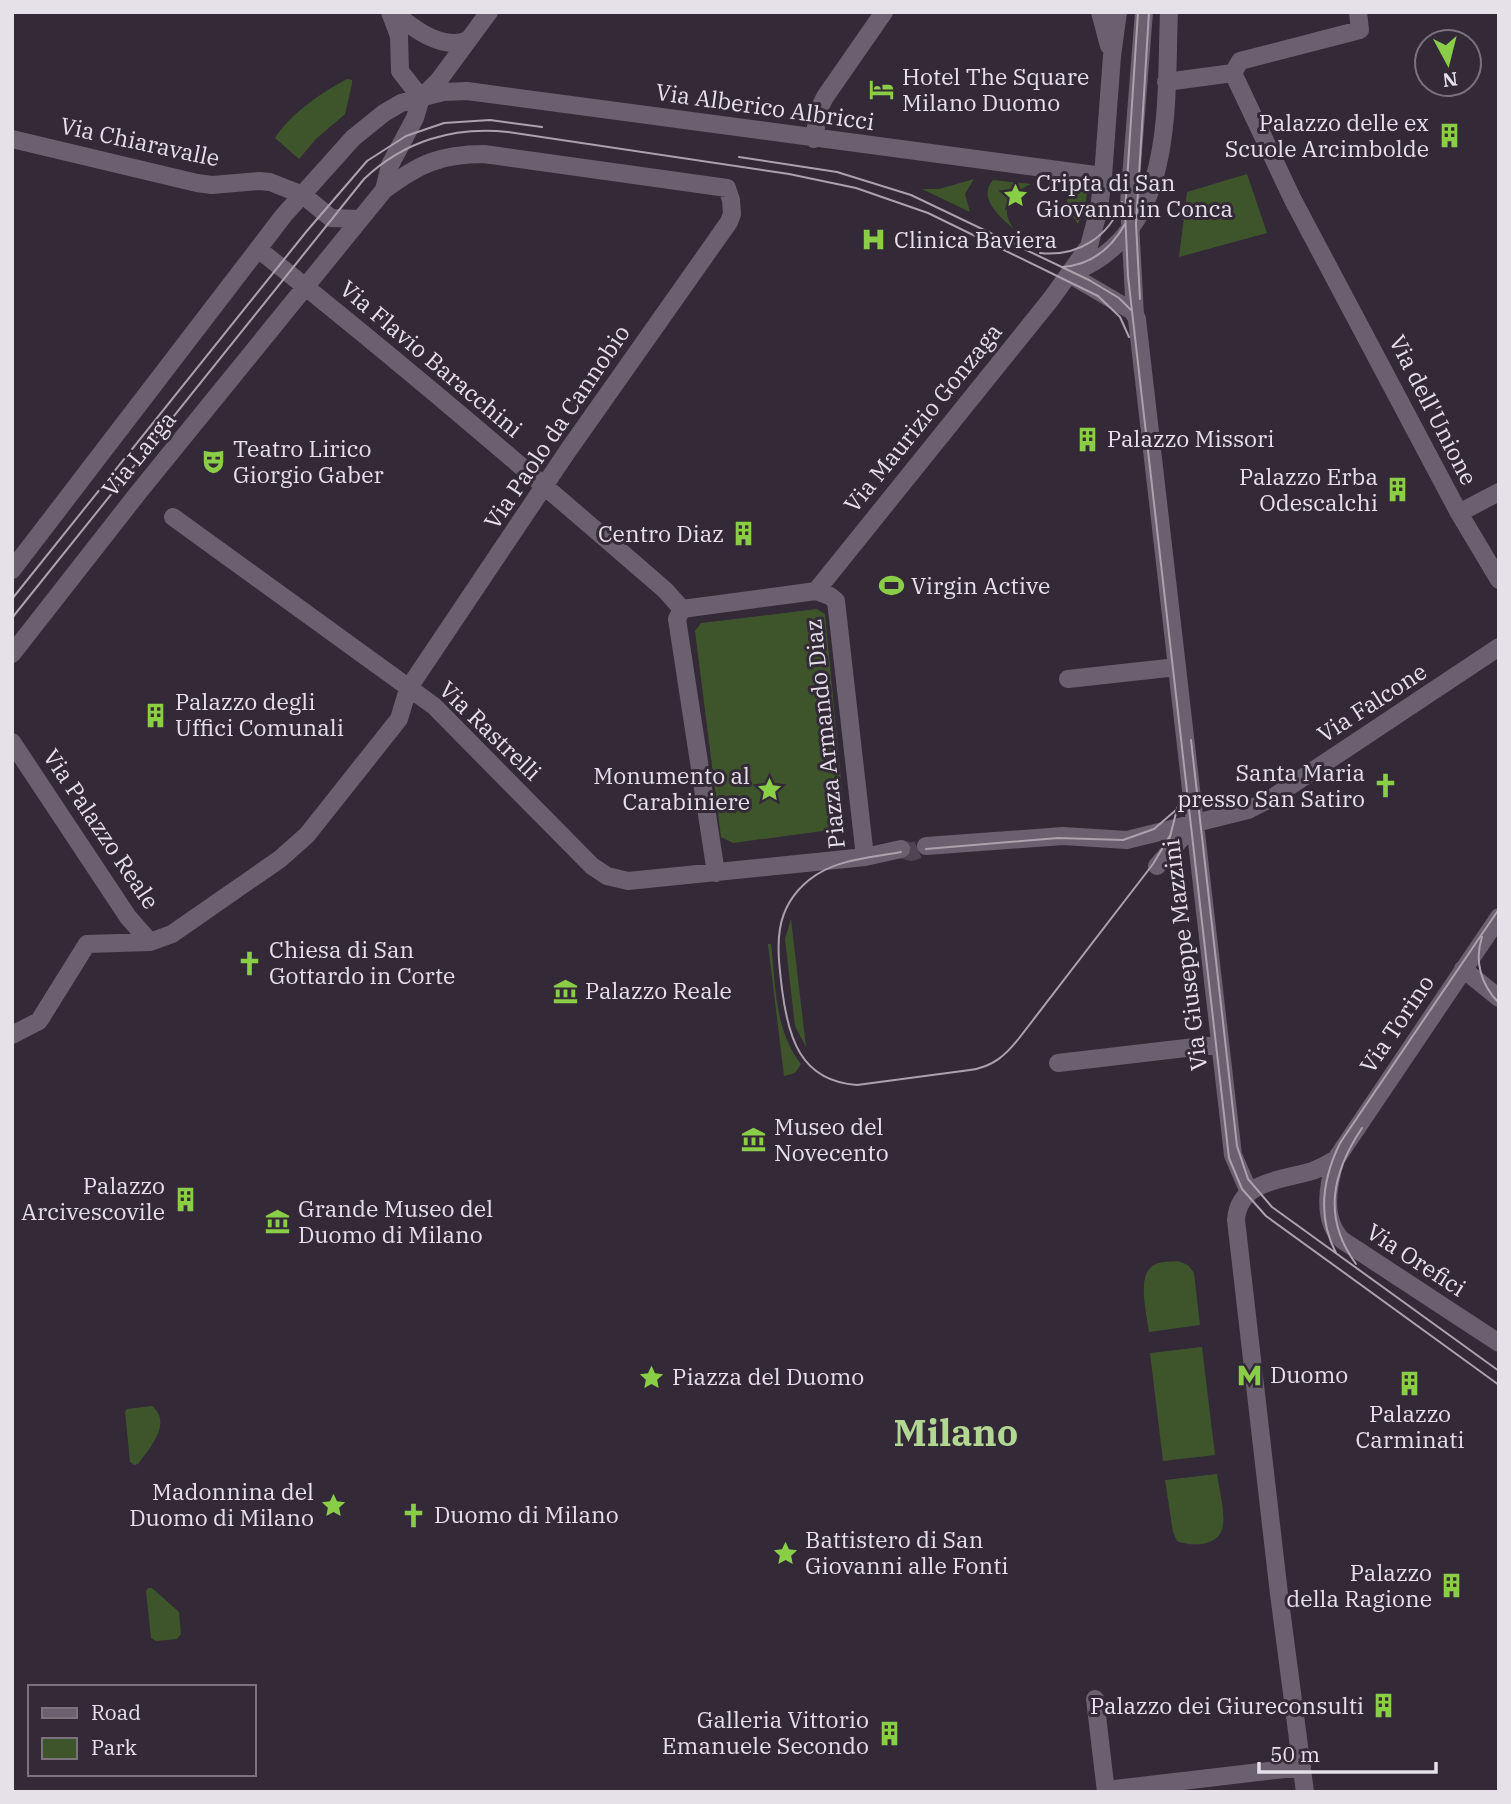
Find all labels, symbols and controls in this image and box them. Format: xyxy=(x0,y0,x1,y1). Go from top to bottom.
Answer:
north arrow xyxy=(1413,28,1483,98)
place label: Hotel The Square Milano Duomo xyxy=(902,61,1089,117)
text: N xyxy=(1441,67,1459,93)
street label: Via Alberico Albricci xyxy=(654,76,876,136)
hotel icon: Hotel The Square Milano Duomo xyxy=(868,76,896,104)
place label: Palazzo delle ex Scuole Arcimbolde xyxy=(1225,107,1429,163)
street label: Via Chiaravalle xyxy=(58,109,223,173)
building icon: Palazzo delle ex Scuole Arcimbolde xyxy=(1435,122,1463,150)
place label: Cripta di San Giovanni in Conca xyxy=(1036,167,1233,223)
place icon: Cripta di San Giovanni in Conca xyxy=(1002,182,1030,210)
place label: Clinica Baviera xyxy=(894,224,1057,254)
hospital icon: Clinica Baviera xyxy=(860,226,888,254)
street label: Via Flavio Baracchini xyxy=(334,273,529,443)
street label: Via Maurizio Gonzaga xyxy=(837,317,1008,518)
street label: Via Paolo da Cannobio xyxy=(477,318,636,534)
street label: Via dell'Unione xyxy=(1383,329,1485,490)
street label: Via Larga xyxy=(95,405,182,502)
place label: Palazzo Missori xyxy=(1107,423,1275,453)
building icon: Palazzo Missori xyxy=(1073,425,1101,453)
place label: Teatro Lirico Giorgio Gaber xyxy=(233,433,384,489)
theatre icon: Teatro Lirico Giorgio Gaber xyxy=(199,448,227,476)
place label: Palazzo Erba Odescalchi xyxy=(1239,461,1378,517)
building icon: Palazzo Erba Odescalchi xyxy=(1384,476,1412,504)
place label: Centro Diaz xyxy=(598,518,724,548)
building icon: Centro Diaz xyxy=(730,520,758,548)
place label: Virgin Active xyxy=(911,570,1050,600)
sports icon: Virgin Active xyxy=(877,572,905,600)
street label: Piazza Armando Diaz xyxy=(797,618,851,850)
street label: Via Falcone xyxy=(1311,656,1432,749)
street label: Via Rastrelli xyxy=(433,674,548,786)
place label: Palazzo degli Uffici Comunali xyxy=(175,686,344,742)
building icon: Palazzo degli Uffici Comunali xyxy=(141,701,169,729)
street label: Via Palazzo Reale xyxy=(37,743,167,914)
place label: Santa Maria presso San Satiro xyxy=(1177,757,1365,813)
place label: Monumento al Carabiniere xyxy=(593,760,750,816)
church icon: Santa Maria presso San Satiro xyxy=(1371,772,1399,800)
place icon: Monumento al Carabiniere xyxy=(756,775,784,803)
street label: Via Giuseppe Mazzini xyxy=(1155,838,1213,1073)
place label: Chiesa di San Gottardo in Corte xyxy=(269,934,455,990)
church icon: Chiesa di San Gottardo in Corte xyxy=(235,949,263,977)
street label: Via Torino xyxy=(1352,969,1440,1078)
place label: Palazzo Reale xyxy=(585,975,732,1005)
museum icon: Palazzo Reale xyxy=(551,977,579,1005)
place label: Museo del Novecento xyxy=(774,1111,889,1167)
museum icon: Museo del Novecento xyxy=(740,1126,768,1154)
place label: Palazzo Arcivescovile xyxy=(21,1170,165,1226)
building icon: Palazzo Arcivescovile xyxy=(171,1185,199,1213)
place label: Grande Museo del Duomo di Milano xyxy=(298,1193,493,1249)
museum icon: Grande Museo del Duomo di Milano xyxy=(264,1208,292,1236)
street label: Via Orefici xyxy=(1361,1216,1472,1302)
place label: Duomo xyxy=(1270,1359,1348,1389)
place label: Piazza del Duomo xyxy=(672,1361,864,1391)
metro station icon: Duomo xyxy=(1236,1361,1264,1389)
place icon: Piazza del Duomo xyxy=(638,1363,666,1391)
building icon: Palazzo Carminati xyxy=(1396,1370,1424,1398)
place label: Palazzo Carminati xyxy=(1356,1398,1465,1454)
district label: Milano xyxy=(894,1408,1018,1456)
place label: Madonnina del Duomo di Milano xyxy=(129,1476,314,1532)
place icon: Madonnina del Duomo di Milano xyxy=(320,1491,348,1519)
place label: Duomo di Milano xyxy=(434,1499,619,1529)
church icon: Duomo di Milano xyxy=(400,1501,428,1529)
place label: Battistero di San Giovanni alle Fonti xyxy=(805,1524,1009,1580)
place icon: Battistero di San Giovanni alle Fonti xyxy=(771,1539,799,1567)
place label: Palazzo della Ragione xyxy=(1286,1557,1432,1613)
building icon: Palazzo della Ragione xyxy=(1438,1572,1466,1600)
legend xyxy=(28,1685,256,1776)
place label: Palazzo dei Giureconsulti xyxy=(1090,1690,1364,1720)
building icon: Palazzo dei Giureconsulti xyxy=(1370,1692,1398,1720)
text: Road xyxy=(91,1698,141,1726)
place label: Galleria Vittorio Emanuele Secondo xyxy=(662,1704,869,1760)
building icon: Galleria Vittorio Emanuele Secondo xyxy=(875,1719,903,1747)
scale bar xyxy=(1259,1730,1436,1774)
text: Park xyxy=(91,1733,138,1761)
text: 50 m xyxy=(1270,1740,1320,1768)

